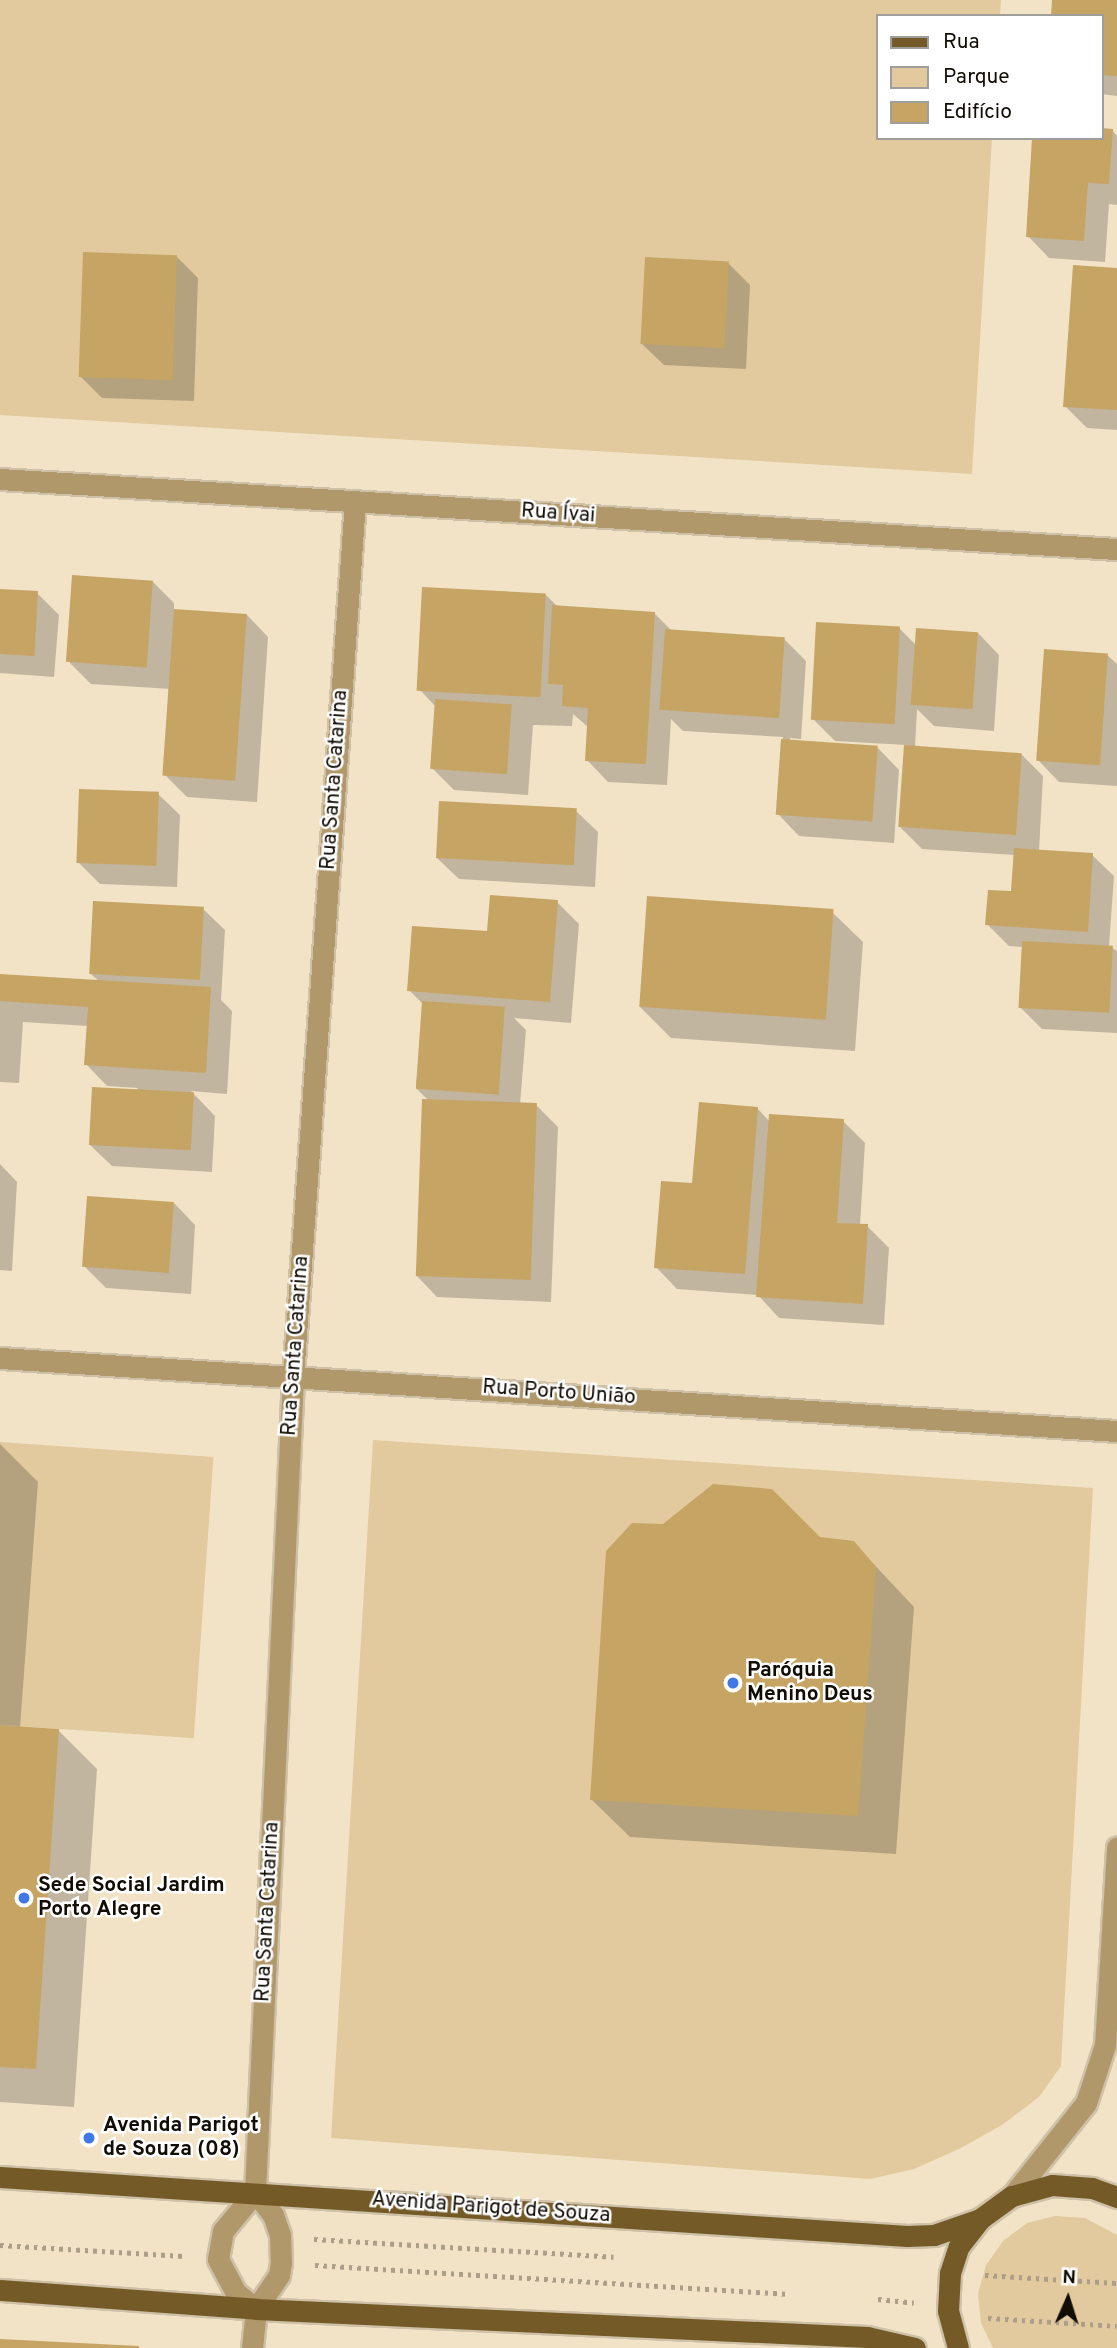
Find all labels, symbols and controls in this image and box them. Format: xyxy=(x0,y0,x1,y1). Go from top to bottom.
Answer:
legend xyxy=(876,14,1103,140)
text: Rua xyxy=(943,29,980,56)
text: Parque xyxy=(943,64,1010,91)
text: Edifício xyxy=(943,99,1012,126)
street label: Rua Ívai xyxy=(520,499,596,529)
street label: Rua Santa Catarina xyxy=(316,689,354,871)
street label: Rua Santa Catarina xyxy=(277,1255,315,1437)
street label: Rua Porto União xyxy=(481,1375,637,1411)
place label: Paróquia Menino Deus xyxy=(747,1658,873,1708)
marker: Paróquia Menino Deus xyxy=(725,1675,741,1691)
street label: Rua Santa Catarina xyxy=(251,1821,285,2003)
place label: Sede Social Jardim Porto Alegre xyxy=(38,1873,225,1923)
marker: Sede Social Jardim Porto Alegre xyxy=(16,1890,32,1906)
place label: Avenida Parigot de Souza (08) xyxy=(103,2113,259,2163)
marker: Avenida Parigot de Souza (08) xyxy=(81,2130,97,2146)
street label: Avenida Parigot de Souza xyxy=(371,2187,611,2229)
north arrow xyxy=(1033,2264,1103,2334)
text: N xyxy=(1062,2266,1077,2290)

